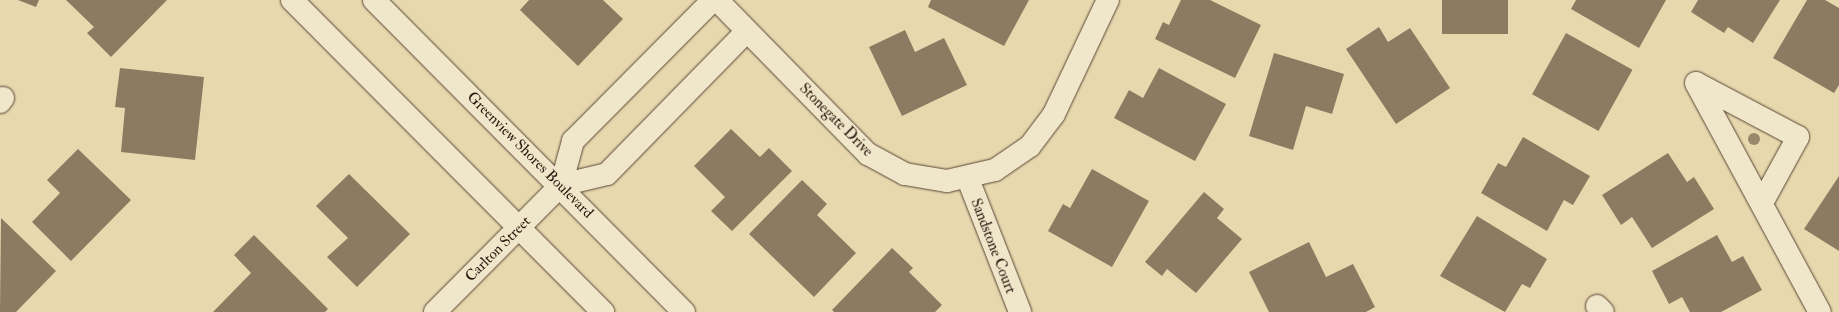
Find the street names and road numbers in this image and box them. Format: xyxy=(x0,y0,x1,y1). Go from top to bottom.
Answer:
street label: Stonegate Drive xyxy=(795,79,877,161)
street label: Greenview Shores Boulevard xyxy=(463,88,597,222)
street label: Sandstone Court xyxy=(967,196,1019,296)
street label: Carlton Street xyxy=(461,212,535,286)

